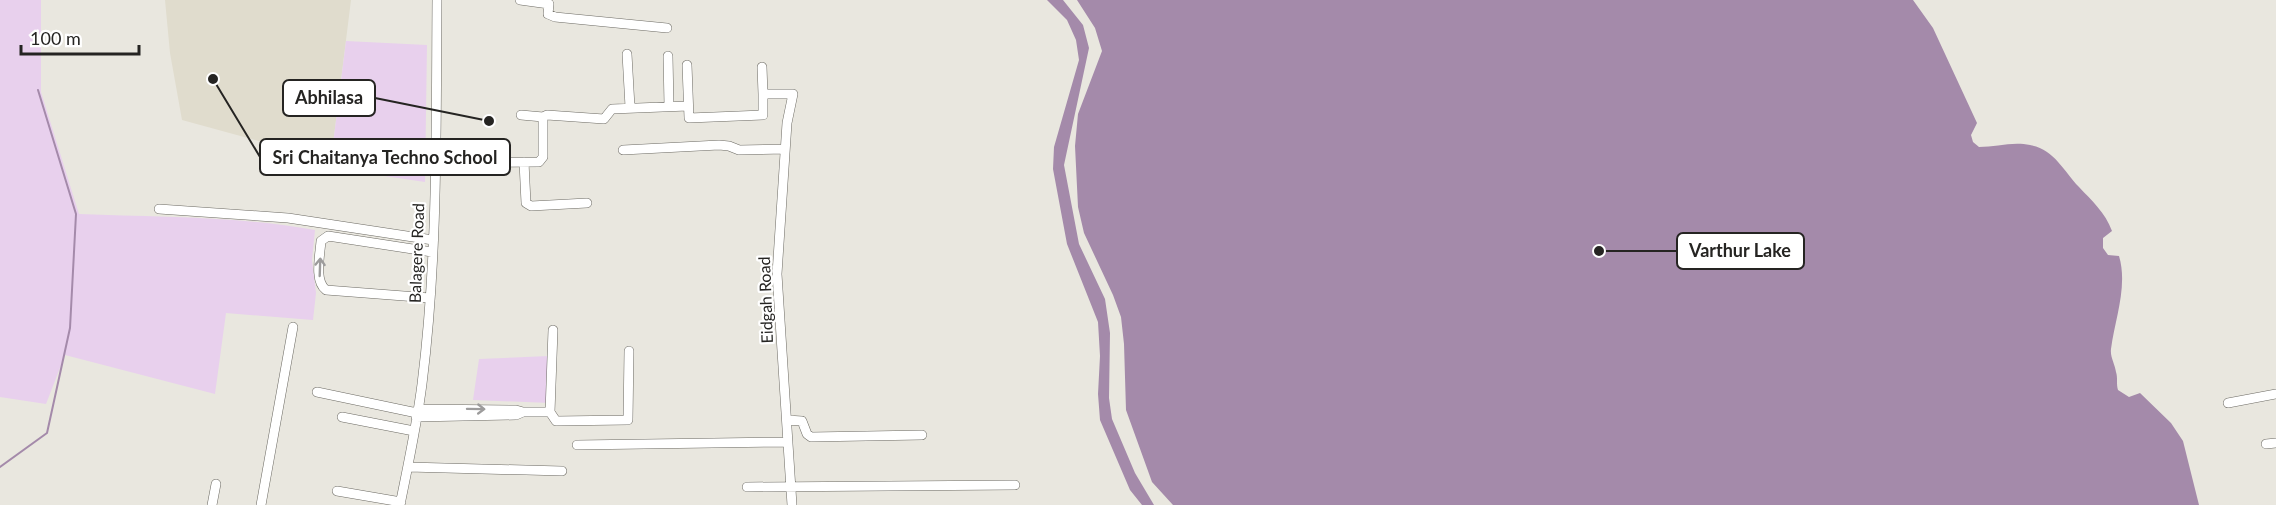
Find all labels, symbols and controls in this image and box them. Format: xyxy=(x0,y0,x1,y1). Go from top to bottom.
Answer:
scale bar xyxy=(21,18,140,56)
text: 100 m xyxy=(30,27,81,49)
callout: Abhilasa xyxy=(283,80,375,116)
text: Abhilasa xyxy=(294,86,363,108)
callout: Sri Chaitanya Techno School xyxy=(260,139,510,175)
text: Sri Chaitanya Techno School xyxy=(273,146,497,168)
street label: Balagere Road xyxy=(405,203,427,303)
callout: Varthur Lake xyxy=(1677,233,1804,269)
text: Varthur Lake xyxy=(1688,239,1791,261)
street label: Eidgah Road xyxy=(754,256,776,344)
one-way arrow xyxy=(314,258,326,278)
one-way arrow xyxy=(466,403,486,415)

